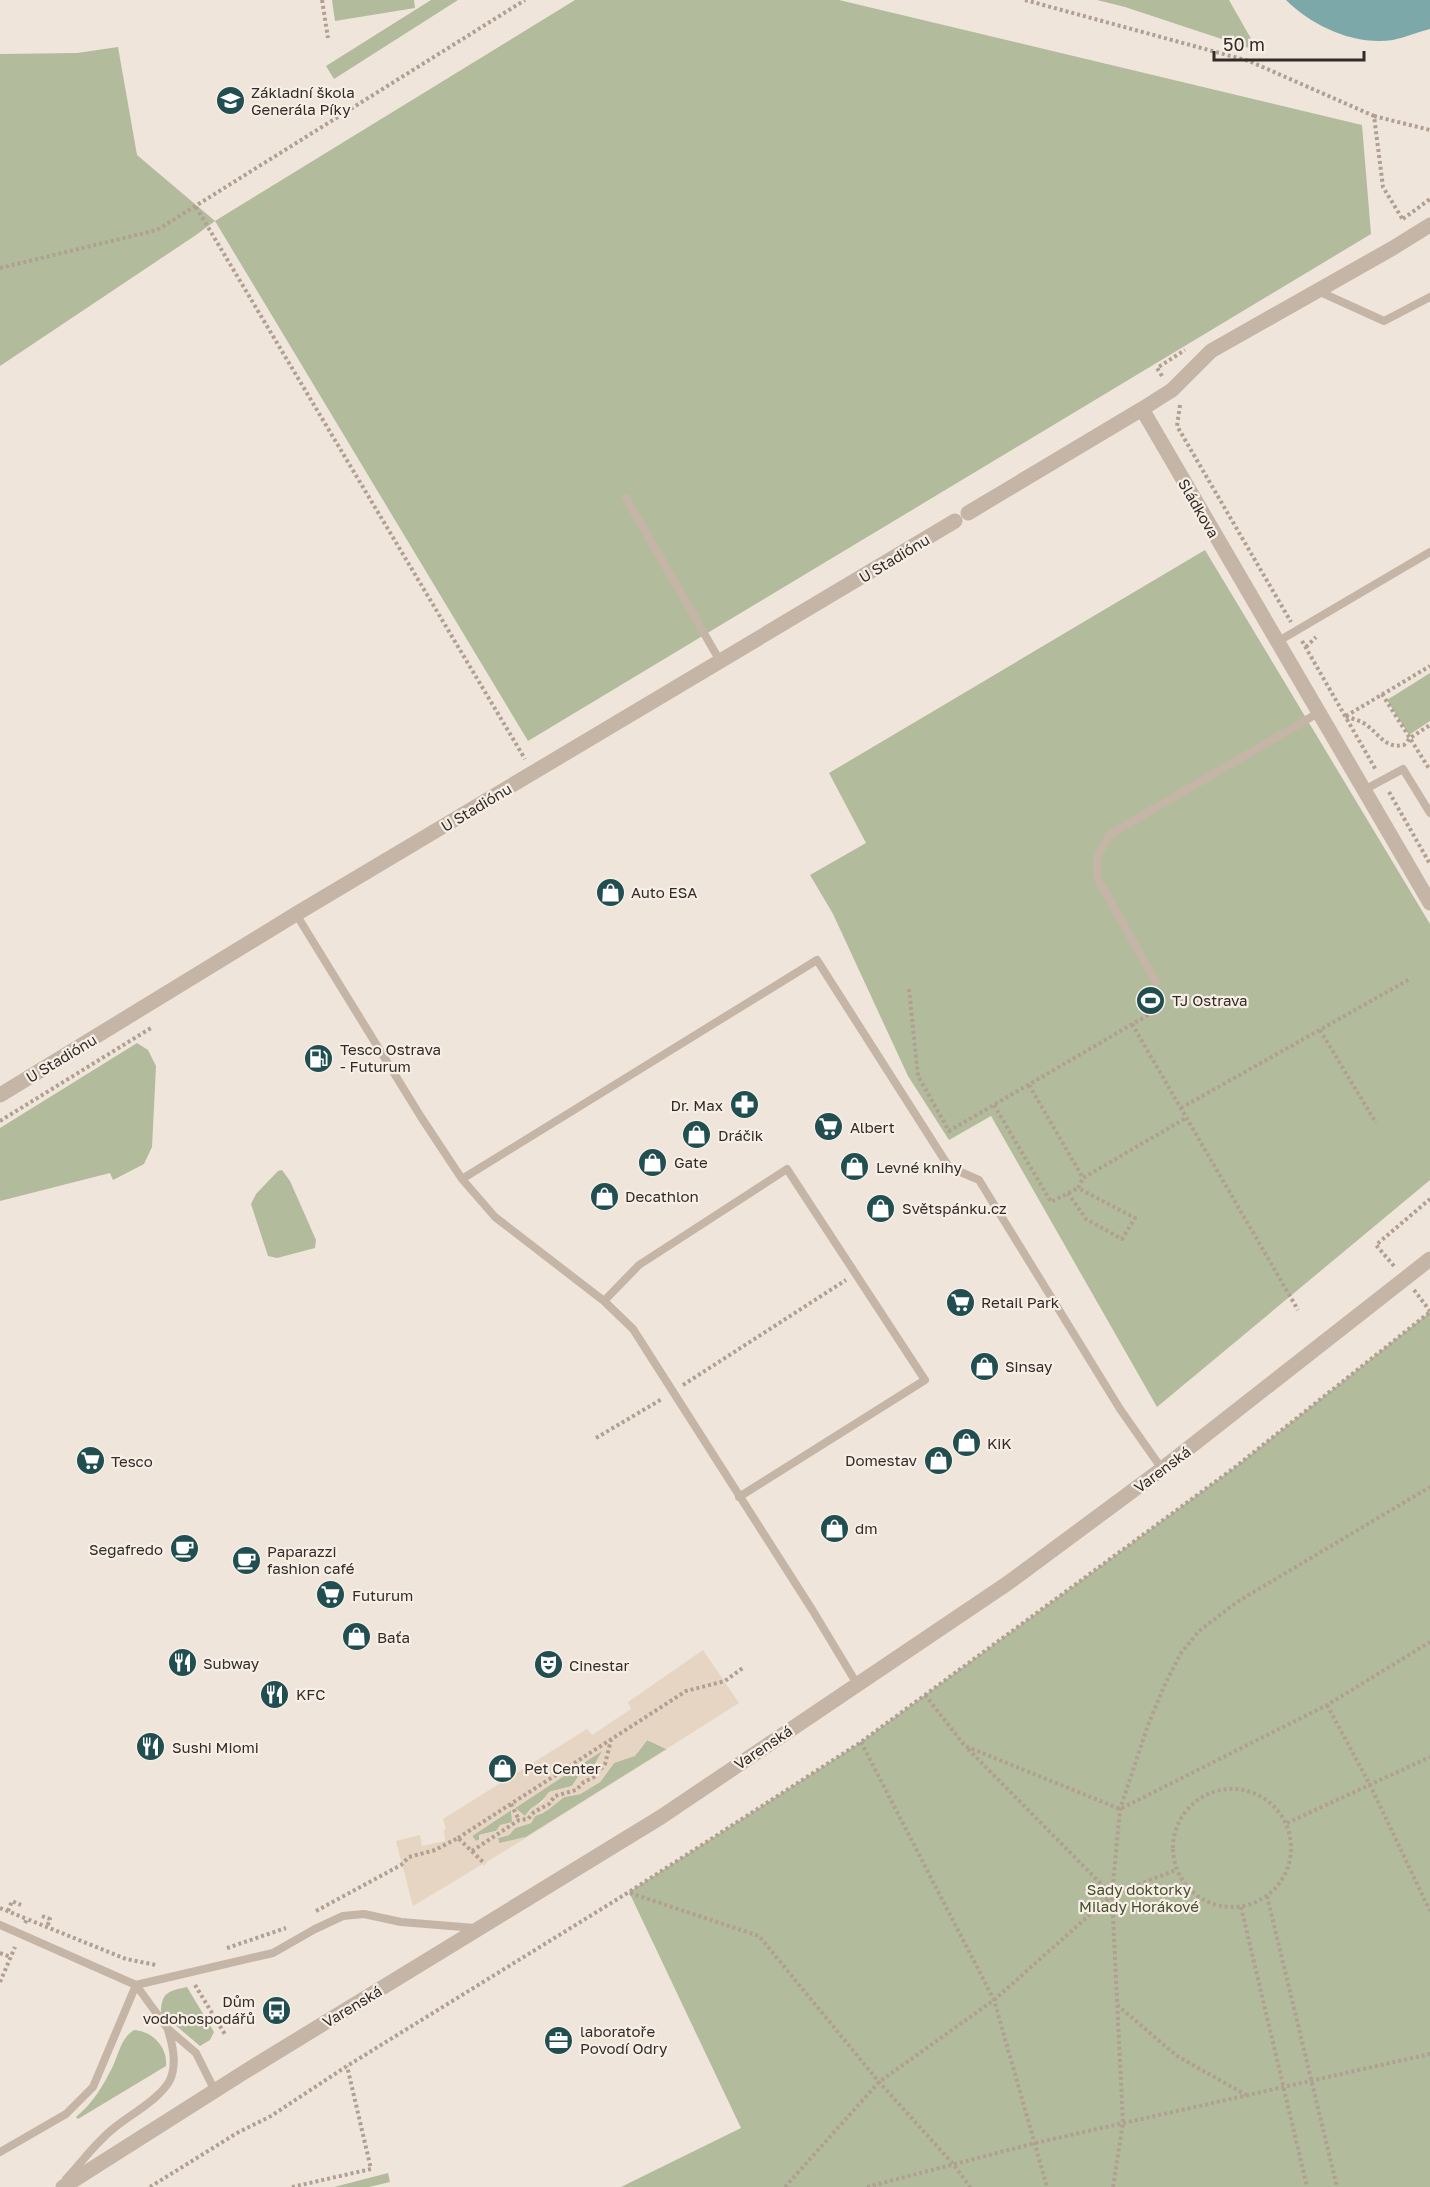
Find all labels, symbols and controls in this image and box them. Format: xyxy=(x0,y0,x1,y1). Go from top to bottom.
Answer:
scale bar xyxy=(1214,24,1364,62)
text: 50 m xyxy=(1223,33,1265,55)
place label: Základní škola Generála Píky xyxy=(251,83,355,118)
school or university icon: Základní škola Generála Píky xyxy=(214,85,246,117)
street label: Sládkova xyxy=(1175,475,1223,541)
street label: U Stadiónu xyxy=(855,530,933,586)
street label: U Stadiónu xyxy=(437,779,515,835)
shop icon: Auto ESA xyxy=(594,876,626,908)
place label: Auto ESA xyxy=(631,883,697,901)
sports icon: TJ Ostrava xyxy=(1135,984,1167,1016)
place label: TJ Ostrava xyxy=(1172,991,1248,1009)
street label: U Stadiónu xyxy=(22,1030,100,1086)
place label: Tesco Ostrava - Futurum xyxy=(340,1040,441,1075)
fuel station icon: Tesco Ostrava - Futurum xyxy=(303,1042,335,1074)
pharmacy icon: Dr. Max xyxy=(728,1089,760,1121)
place label: Dr. Max xyxy=(671,1096,723,1114)
supermarket icon: Albert xyxy=(813,1111,845,1143)
place label: Albert xyxy=(850,1118,895,1136)
shop icon: Dráčik xyxy=(681,1119,713,1151)
place label: Dráčik xyxy=(718,1126,764,1144)
shop icon: Gate xyxy=(637,1146,669,1178)
shop icon: Levné knihy xyxy=(839,1151,871,1183)
place label: Gate xyxy=(674,1153,708,1171)
place label: Levné knihy xyxy=(876,1158,963,1176)
shop icon: Decathlon xyxy=(588,1180,620,1212)
place label: Decathlon xyxy=(625,1187,699,1205)
shop icon: Světspánku.cz xyxy=(865,1192,897,1224)
place label: Světspánku.cz xyxy=(902,1199,1007,1217)
supermarket icon: Retail Park xyxy=(944,1286,976,1318)
place label: Retail Park xyxy=(981,1293,1060,1311)
shop icon: Sinsay xyxy=(968,1350,1000,1382)
place label: Sinsay xyxy=(1005,1357,1053,1375)
shop icon: KiK xyxy=(950,1427,982,1459)
place label: KiK xyxy=(987,1434,1012,1452)
street label: Varenská xyxy=(1130,1442,1194,1496)
shop icon: Domestav xyxy=(922,1444,954,1476)
supermarket icon: Tesco xyxy=(74,1445,106,1477)
place label: Domestav xyxy=(845,1451,918,1469)
place label: Tesco xyxy=(111,1452,153,1470)
shop icon: dm xyxy=(818,1512,850,1544)
place label: dm xyxy=(855,1519,878,1537)
cafe icon: Segafredo xyxy=(168,1533,200,1565)
place label: Segafredo xyxy=(89,1540,163,1558)
place label: Paparazzi fashion café xyxy=(267,1542,355,1577)
cafe icon: Paparazzi fashion café xyxy=(230,1544,262,1576)
supermarket icon: Futurum xyxy=(315,1579,347,1611)
place label: Futurum xyxy=(352,1586,413,1604)
shop icon: Baťa xyxy=(340,1621,372,1653)
place label: Baťa xyxy=(377,1628,410,1646)
restaurant icon: Subway xyxy=(166,1647,198,1679)
theatre icon: Cinestar xyxy=(532,1649,564,1681)
place label: Subway xyxy=(203,1654,260,1672)
place label: Cinestar xyxy=(569,1656,630,1674)
restaurant icon: KFC xyxy=(259,1678,291,1710)
place label: KFC xyxy=(296,1685,325,1703)
street label: Varenská xyxy=(731,1721,795,1773)
restaurant icon: Sushi Miomi xyxy=(135,1731,167,1763)
place label: Sushi Miomi xyxy=(172,1738,259,1756)
shop icon: Pet Center xyxy=(487,1752,519,1784)
place label: Pet Center xyxy=(524,1759,601,1777)
park label: Sady doktorky Milady Horákové xyxy=(1079,1880,1199,1915)
street label: Varenská xyxy=(319,1981,385,2031)
place label: Dům vodohospodářů xyxy=(143,1992,255,2027)
bus stop icon: Dům vodohospodářů xyxy=(260,1994,292,2026)
place label: laboratoře Povodí Odry xyxy=(580,2022,668,2057)
office icon: laboratoře Povodí Odry xyxy=(543,2024,575,2056)

